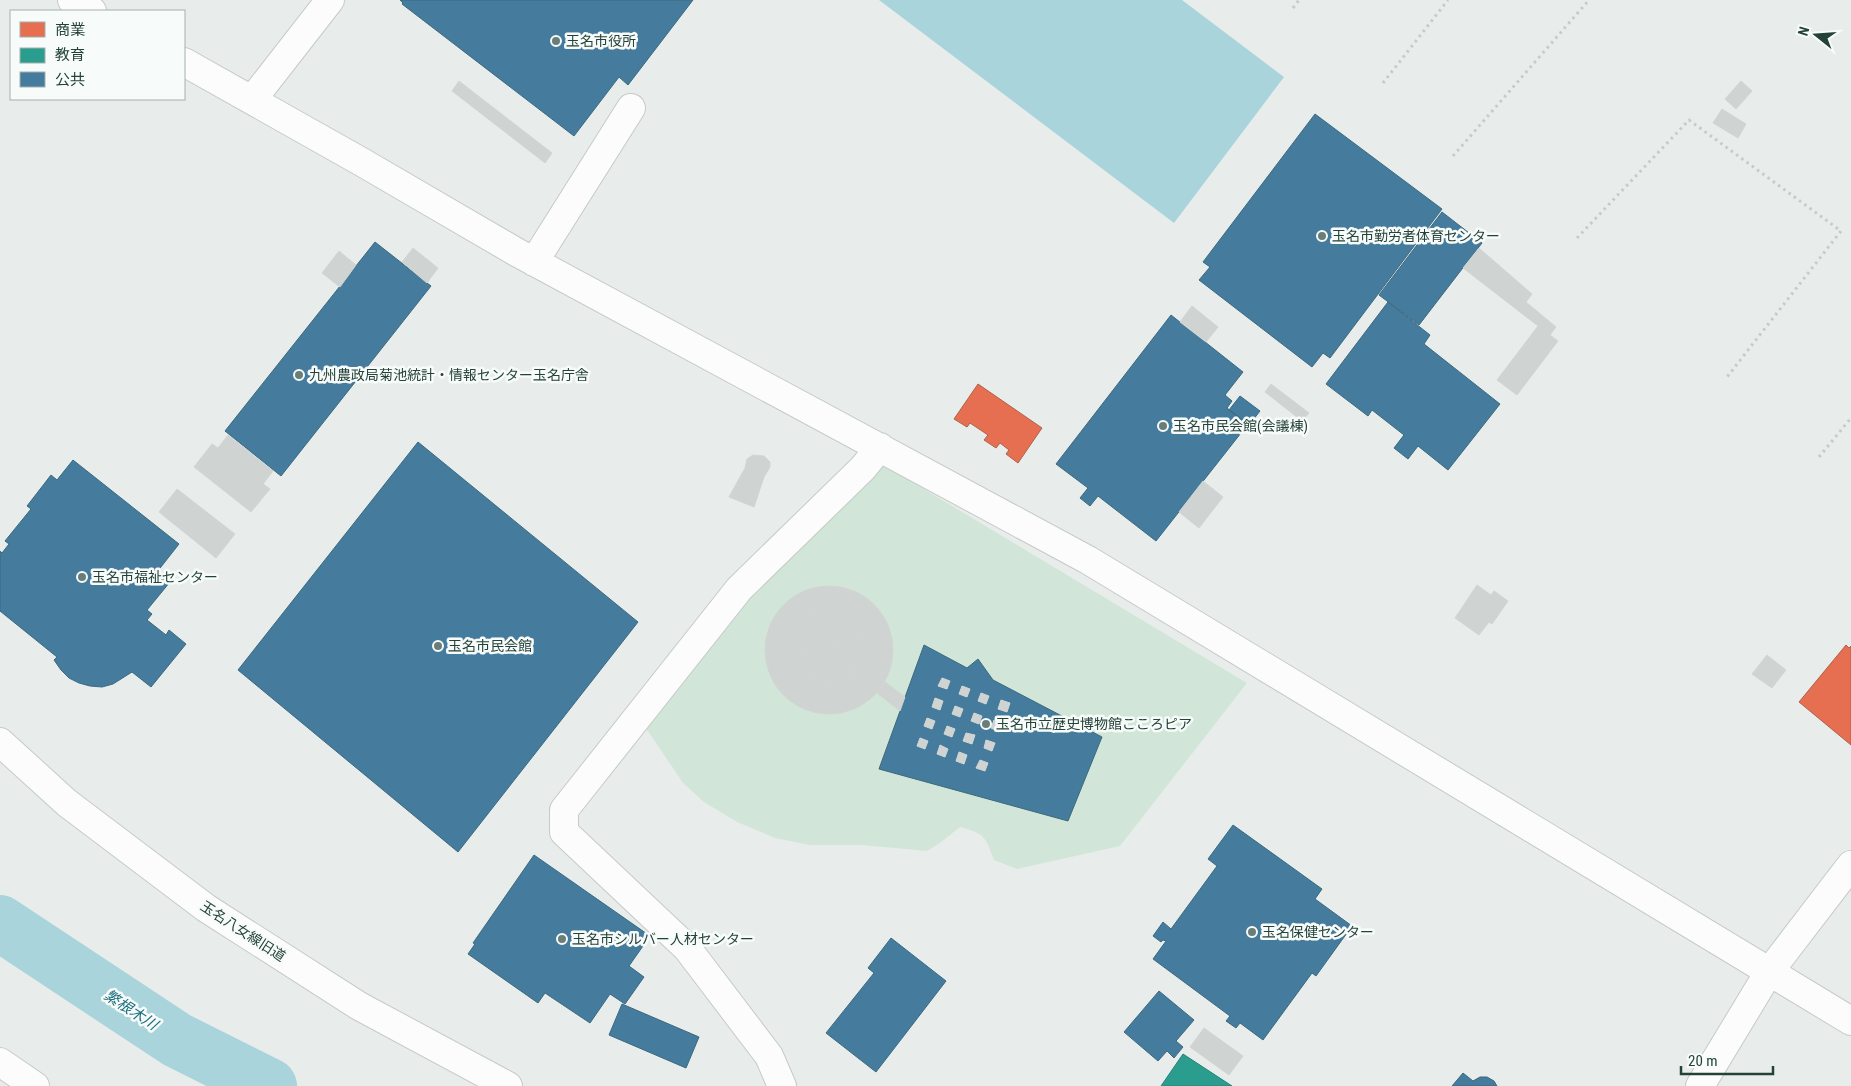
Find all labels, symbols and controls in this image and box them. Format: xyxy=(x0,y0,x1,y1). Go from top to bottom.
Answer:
legend xyxy=(10,10,185,100)
north arrow xyxy=(1791,10,1841,60)
text: 商業 xyxy=(55,21,85,39)
text: N xyxy=(1795,25,1812,38)
place label: 玉名市役所 xyxy=(566,33,636,49)
marker: 玉名市役所 xyxy=(550,35,562,47)
text: 教育 xyxy=(55,46,85,64)
text: 公共 xyxy=(55,71,85,89)
place label: 玉名市勤労者体育センター xyxy=(1332,228,1500,244)
marker: 玉名市勤労者体育センター xyxy=(1316,230,1328,242)
place label: 九州農政局菊池統計・情報センター玉名庁舎 xyxy=(309,367,589,383)
marker: 九州農政局菊池統計・情報センター玉名庁舎 xyxy=(293,369,305,381)
place label: 玉名市民会館(会議棟) xyxy=(1173,418,1308,435)
marker: 玉名市民会館(会議棟) xyxy=(1157,420,1169,432)
place label: 玉名市福祉センター xyxy=(92,569,218,585)
marker: 玉名市福祉センター xyxy=(76,571,88,583)
place label: 玉名市民会館 xyxy=(448,638,532,654)
marker: 玉名市民会館 xyxy=(432,640,444,652)
place label: 玉名市立歴史博物館こころピア xyxy=(996,716,1192,732)
marker: 玉名市立歴史博物館こころピア xyxy=(980,718,992,730)
street label: 玉名八女線旧道 xyxy=(198,898,288,964)
place label: 玉名保健センター xyxy=(1262,924,1374,940)
marker: 玉名保健センター xyxy=(1246,926,1258,938)
place label: 玉名市シルバー人材センター xyxy=(572,931,754,947)
marker: 玉名市シルバー人材センター xyxy=(556,933,568,945)
water label: 繁根木川 xyxy=(101,986,163,1035)
scale bar xyxy=(1681,1044,1774,1076)
text: 20 m xyxy=(1688,1052,1718,1070)

